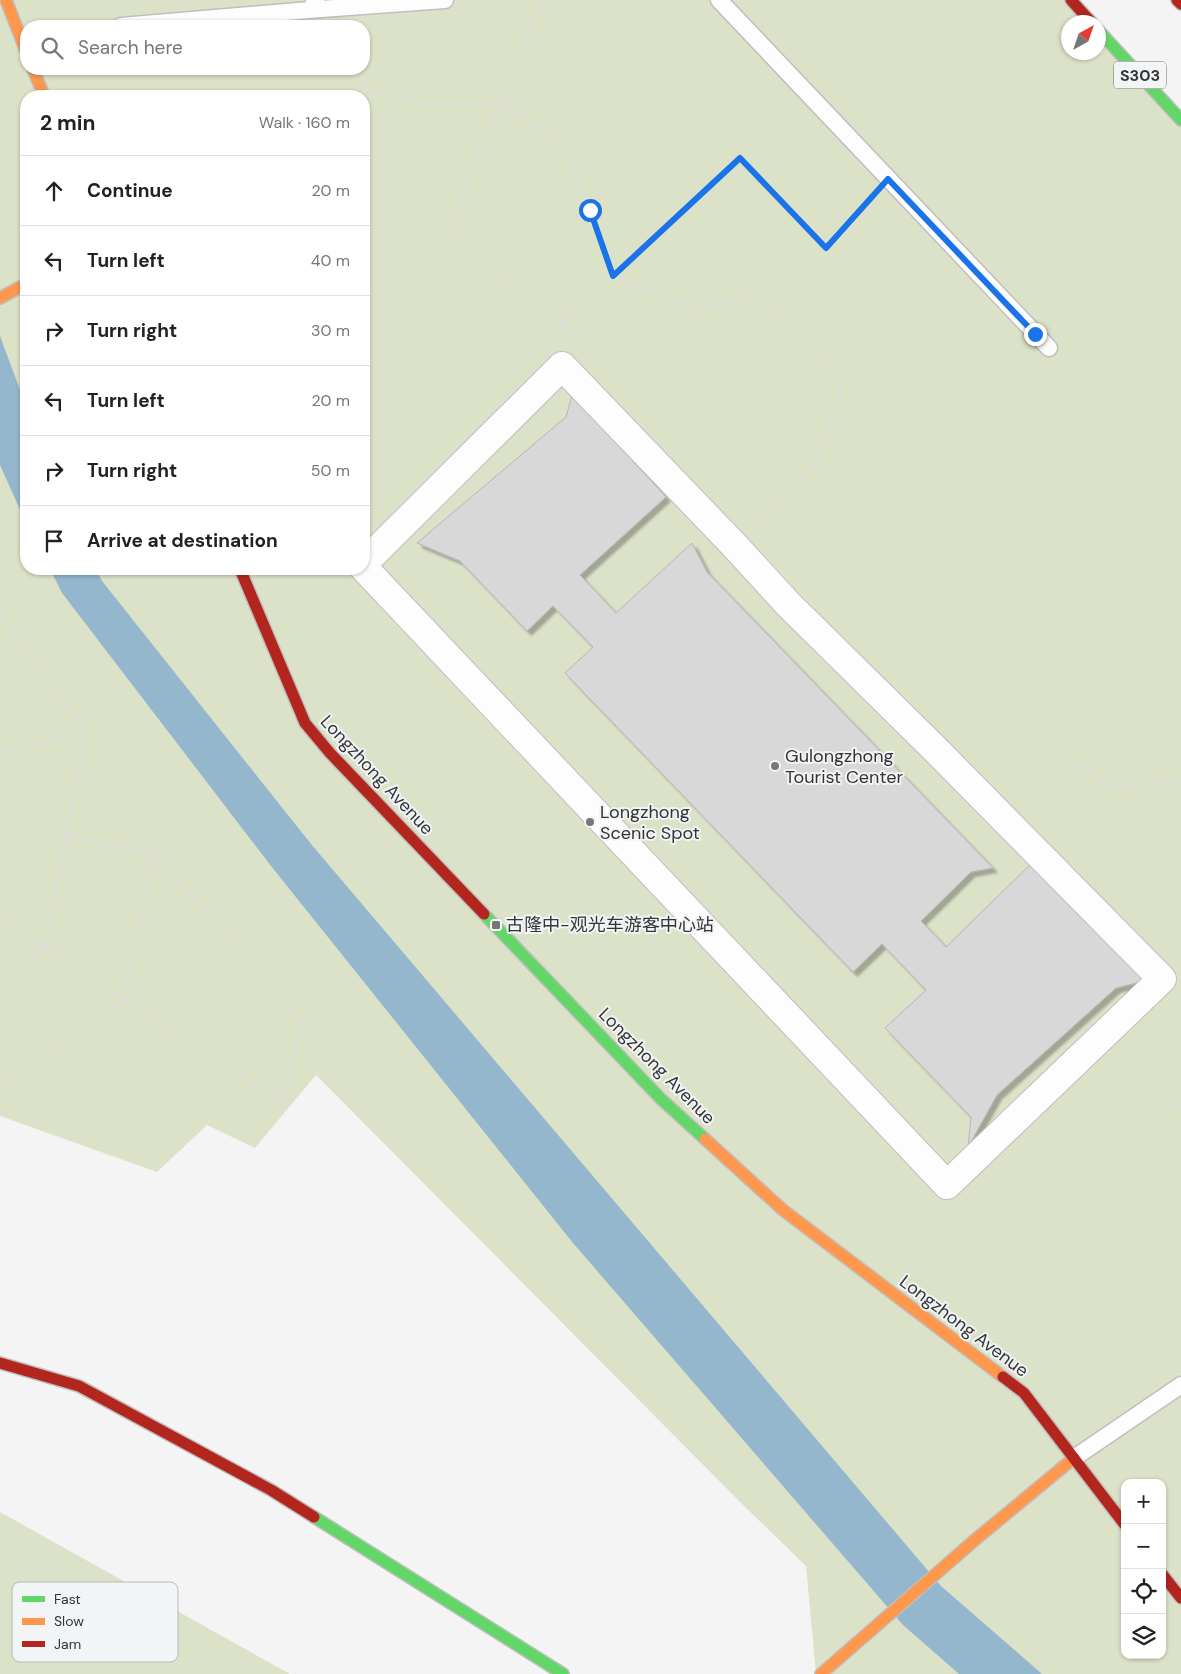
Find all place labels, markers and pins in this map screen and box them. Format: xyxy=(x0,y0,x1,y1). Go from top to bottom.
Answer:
place label: Gulongzhong Tourist Center xyxy=(785,744,903,789)
marker: Gulongzhong Tourist Center xyxy=(769,760,781,772)
place label: Longzhong Scenic Spot xyxy=(600,800,700,845)
marker: Longzhong Scenic Spot xyxy=(584,816,596,828)
place label: 古隆中-观光车游客中心站 xyxy=(506,913,714,937)
marker: 古隆中-观光车游客中心站 xyxy=(490,919,502,931)

